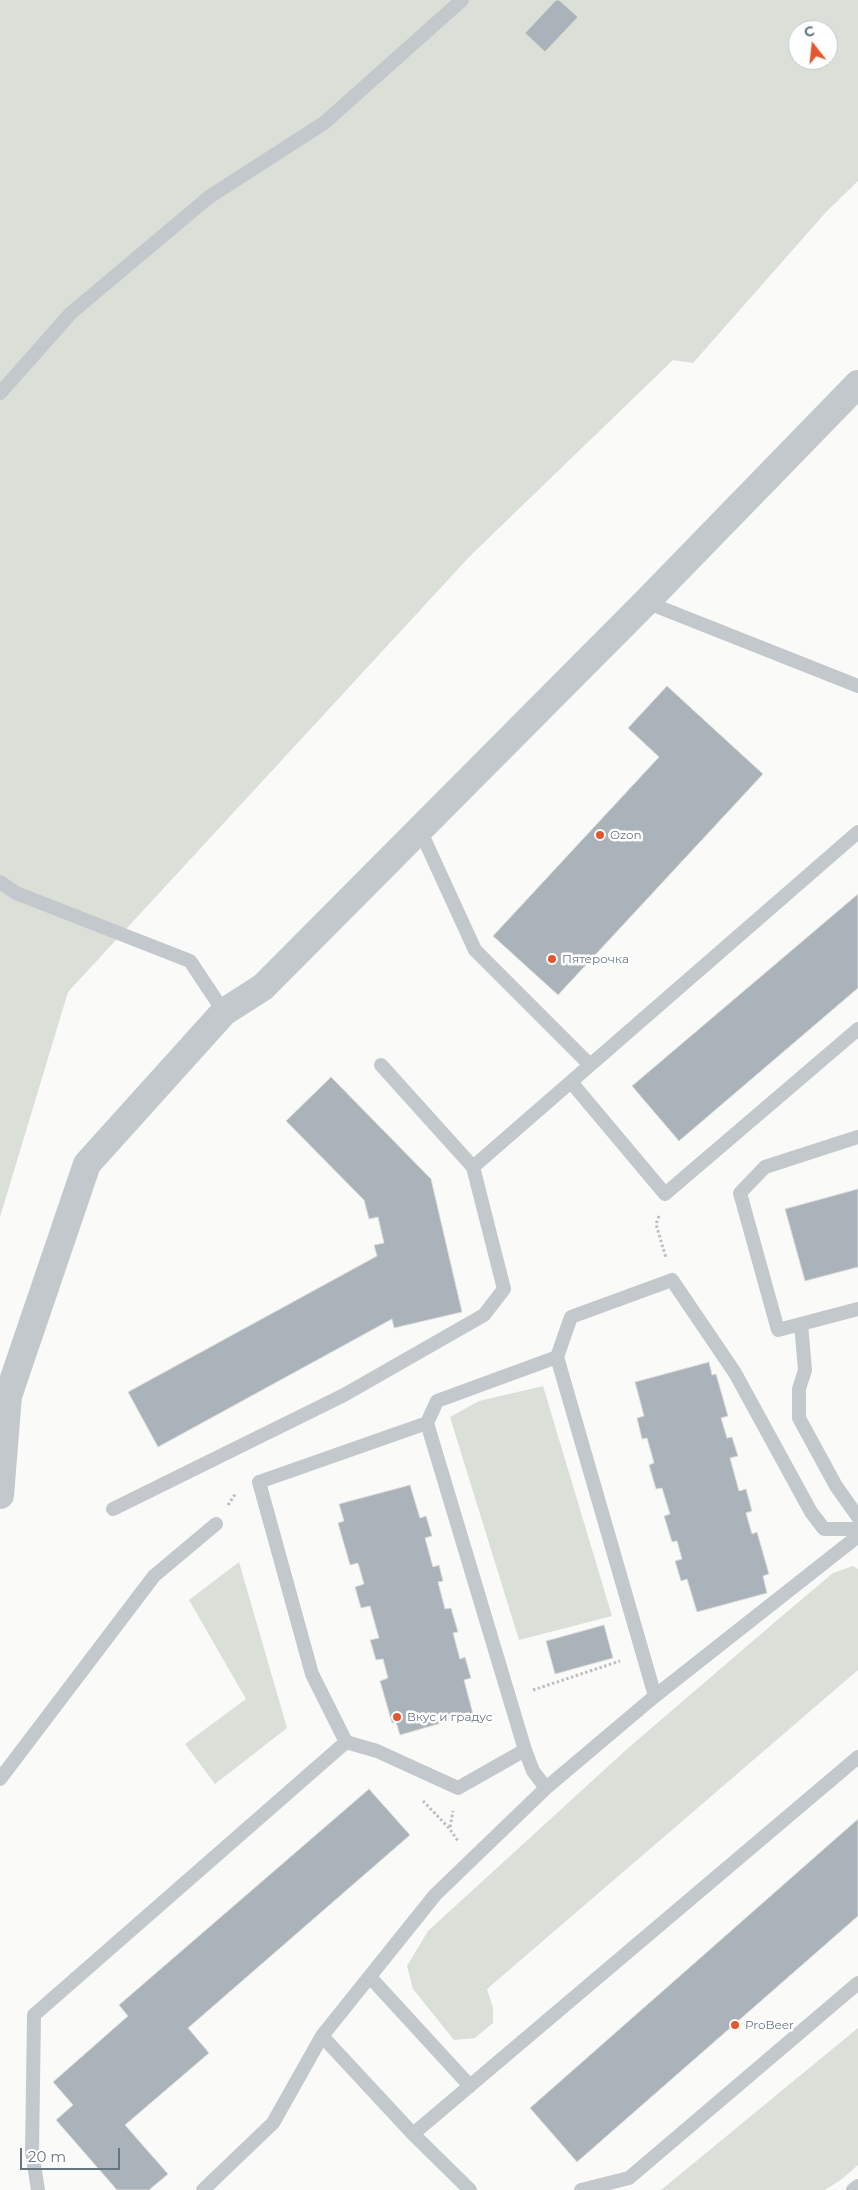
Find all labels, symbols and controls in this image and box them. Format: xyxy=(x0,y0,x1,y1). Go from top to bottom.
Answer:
north arrow xyxy=(788,20,838,70)
text: С xyxy=(802,21,817,42)
place label: Ozon xyxy=(610,828,642,842)
marker: Ozon xyxy=(594,829,606,841)
place label: Пятерочка xyxy=(562,952,629,966)
marker: Пятерочка xyxy=(546,953,558,965)
place label: Вкус и градус xyxy=(407,1710,493,1724)
marker: Вкус и градус xyxy=(391,1711,403,1723)
place label: ProBeer xyxy=(745,2018,794,2032)
marker: ProBeer xyxy=(729,2019,741,2031)
scale bar xyxy=(22,2138,122,2170)
text: 20 m xyxy=(28,2147,66,2166)

